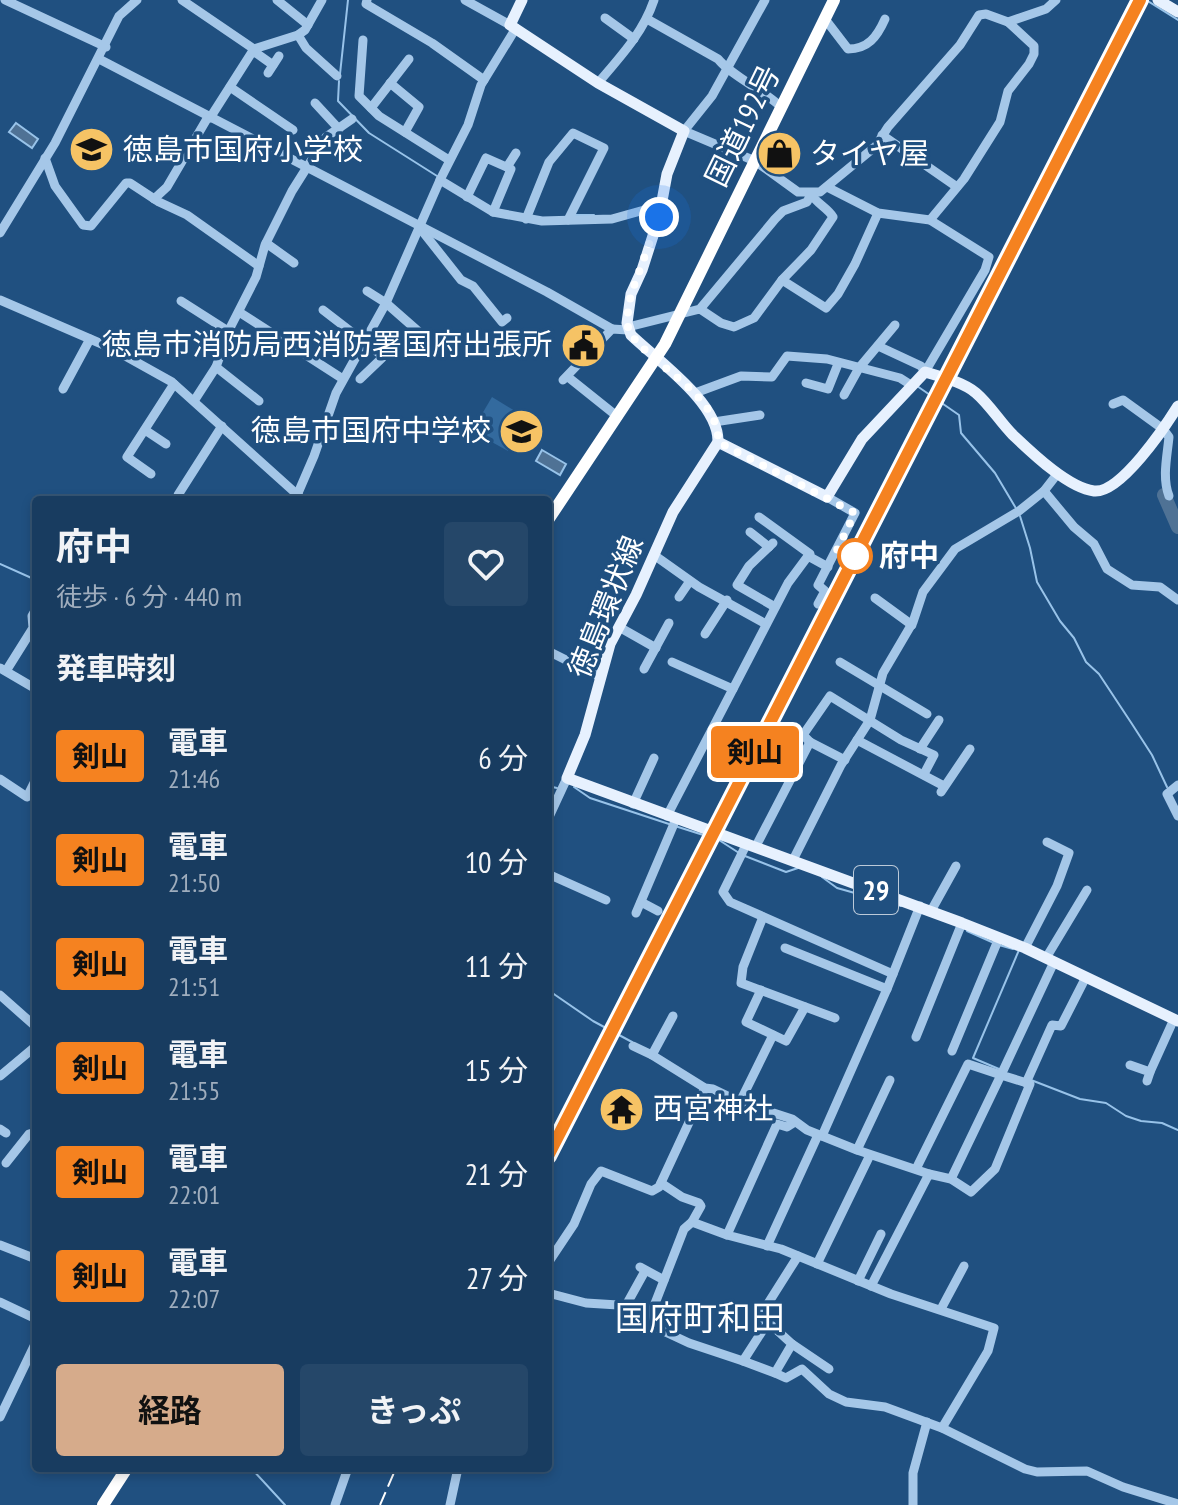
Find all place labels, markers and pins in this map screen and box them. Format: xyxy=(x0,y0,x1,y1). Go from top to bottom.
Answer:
school or university icon: 徳島市国府小学校 xyxy=(68,126,116,174)
place label: 徳島市国府小学校 xyxy=(123,129,363,168)
shop icon: タイヤ屋 xyxy=(755,130,803,178)
place label: タイヤ屋 xyxy=(810,133,929,172)
public building icon: 徳島市消防局西消防署国府出張所 xyxy=(559,321,607,369)
place label: 徳島市消防局西消防署国府出張所 xyxy=(102,324,552,363)
school or university icon: 徳島市国府中学校 xyxy=(498,407,546,455)
place label: 徳島市国府中学校 xyxy=(251,410,491,449)
place label: 府中 xyxy=(879,535,939,574)
marker: 府中 xyxy=(838,539,872,573)
temple icon: 西宮神社 xyxy=(598,1085,646,1133)
place label: 西宮神社 xyxy=(653,1088,773,1127)

